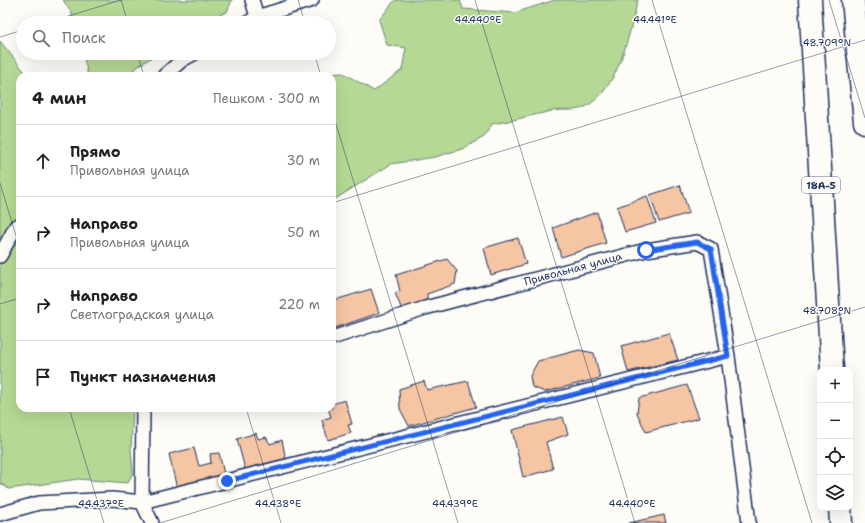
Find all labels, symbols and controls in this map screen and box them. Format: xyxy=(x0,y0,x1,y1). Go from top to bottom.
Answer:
text: 44.440°E xyxy=(454,13,502,26)
text: 44.441°E xyxy=(633,13,677,26)
search box xyxy=(16,16,336,60)
icon: search xyxy=(30,27,52,49)
text: Поиск xyxy=(62,28,106,48)
text: 48.709°N xyxy=(803,36,851,49)
text: 4 мин xyxy=(32,87,87,109)
text: Пешком · 300 m xyxy=(213,90,320,107)
text: Прямо xyxy=(70,142,120,162)
icon: ahead xyxy=(32,150,54,172)
text: 30 m xyxy=(286,152,320,169)
text: Привольная улица xyxy=(70,162,189,179)
road number: 18А-5 xyxy=(802,177,840,193)
text: Направо xyxy=(70,214,138,234)
icon: right xyxy=(32,222,54,244)
text: 50 m xyxy=(287,224,320,241)
text: Привольная улица xyxy=(70,234,189,251)
route start xyxy=(637,241,655,259)
street label: Привольная улица xyxy=(522,249,624,289)
text: Направо xyxy=(70,286,138,306)
icon: right xyxy=(32,294,54,316)
text: 220 m xyxy=(278,296,320,313)
text: 48.708°N xyxy=(803,304,851,317)
text: Светлоградская улица xyxy=(70,306,214,323)
icon: arrive xyxy=(32,366,54,388)
text: Пункт назначения xyxy=(70,367,216,387)
map controls xyxy=(817,367,853,511)
button: + xyxy=(817,367,853,403)
button: − xyxy=(817,403,853,439)
button: locate xyxy=(817,439,853,475)
route end xyxy=(218,472,236,490)
button: layers xyxy=(817,475,853,511)
text: 44.437°E xyxy=(78,497,124,510)
text: 44.438°E xyxy=(255,497,301,510)
text: 44.439°E xyxy=(432,497,478,510)
text: 44.440°E xyxy=(608,497,656,510)

